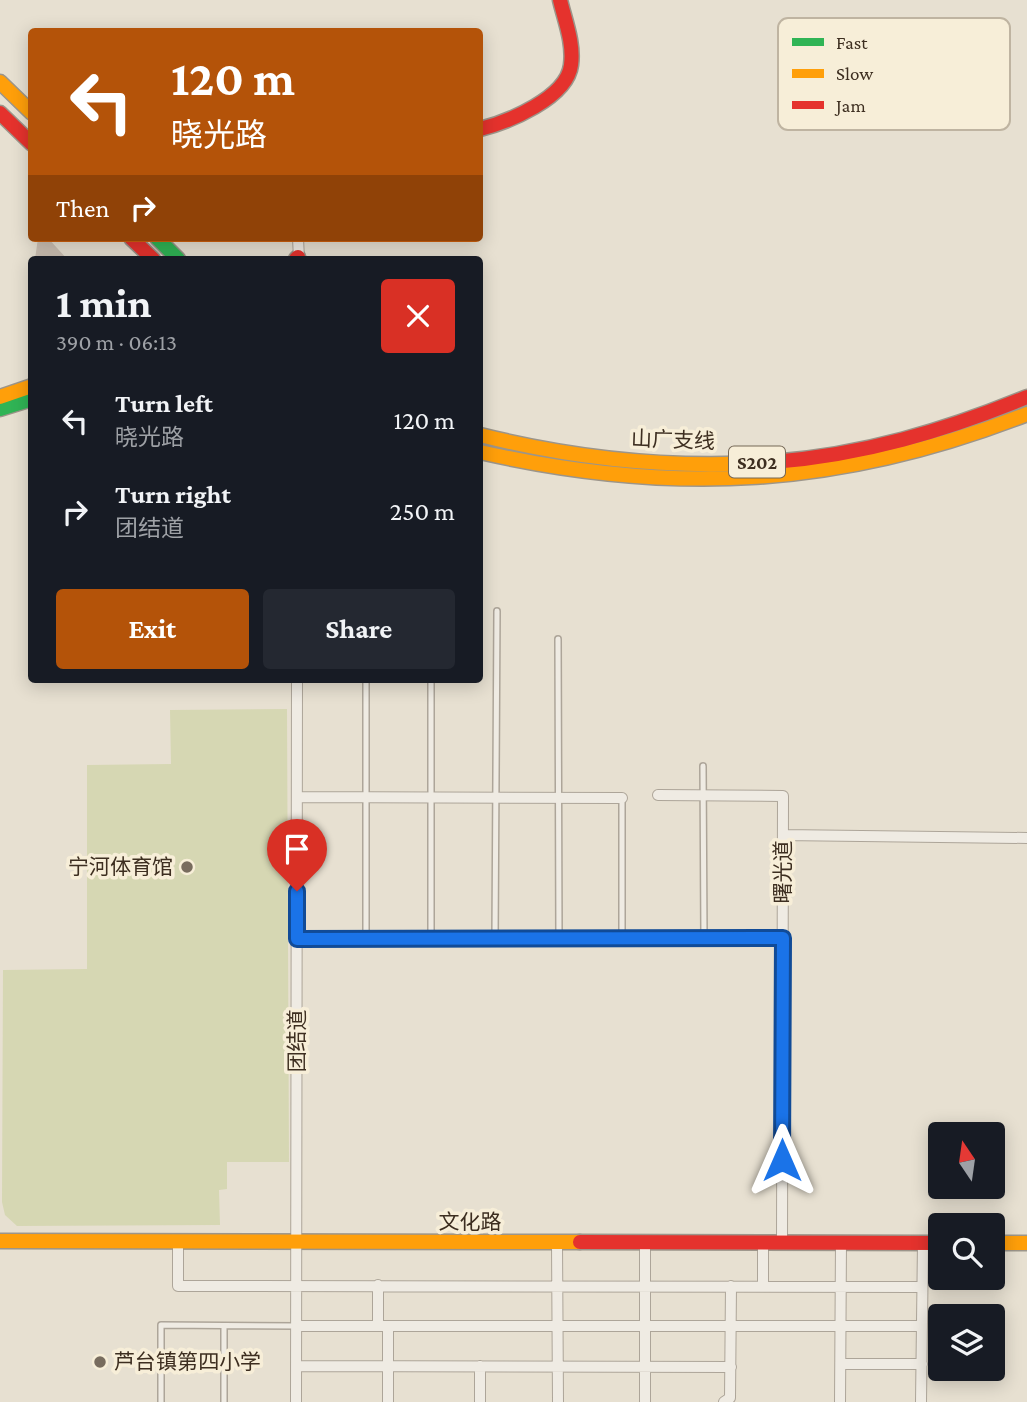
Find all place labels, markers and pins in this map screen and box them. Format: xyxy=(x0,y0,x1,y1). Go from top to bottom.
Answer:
pin xyxy=(267,819,327,891)
place label: 宁河体育馆 xyxy=(68,855,173,879)
marker: 宁河体育馆 xyxy=(179,859,195,875)
place label: 芦台镇第四小学 xyxy=(114,1350,261,1374)
marker: 芦台镇第四小学 xyxy=(92,1354,108,1370)

